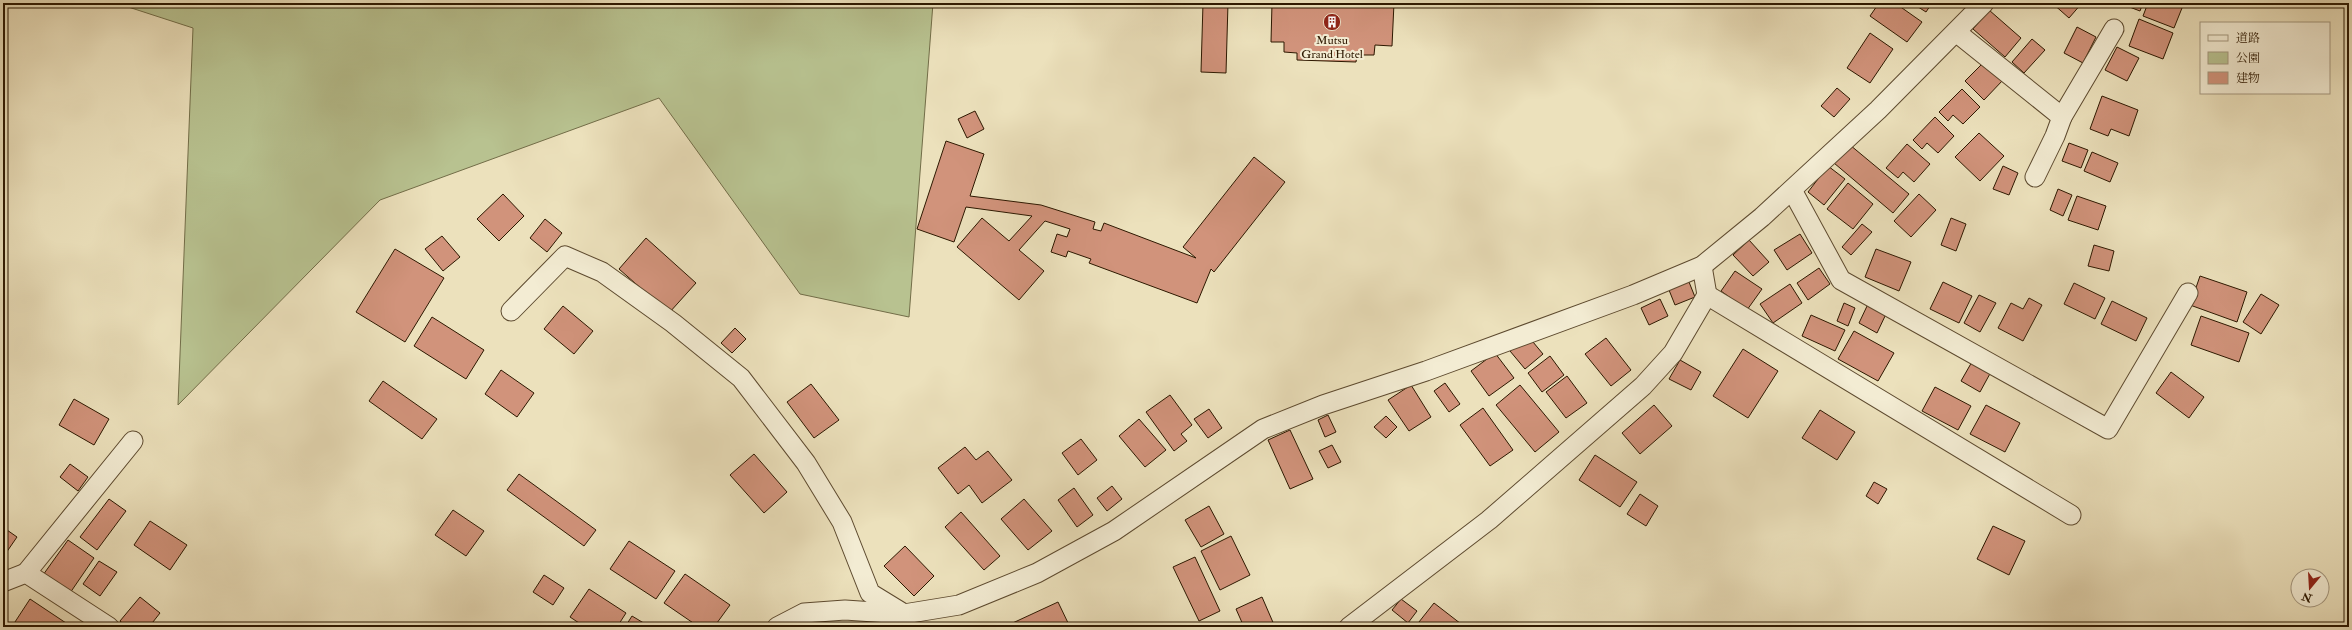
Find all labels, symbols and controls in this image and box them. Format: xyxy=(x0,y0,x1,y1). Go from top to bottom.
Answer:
building icon: Mutsu Grand Hotel xyxy=(1322,12,1342,32)
legend xyxy=(2200,22,2330,94)
text: 道路 xyxy=(2236,31,2260,46)
place label: Mutsu Grand Hotel xyxy=(1301,33,1363,62)
text: 公園 xyxy=(2236,51,2260,66)
text: 建物 xyxy=(2236,71,2260,86)
north arrow xyxy=(2290,568,2330,608)
text: N xyxy=(2299,589,2315,605)

